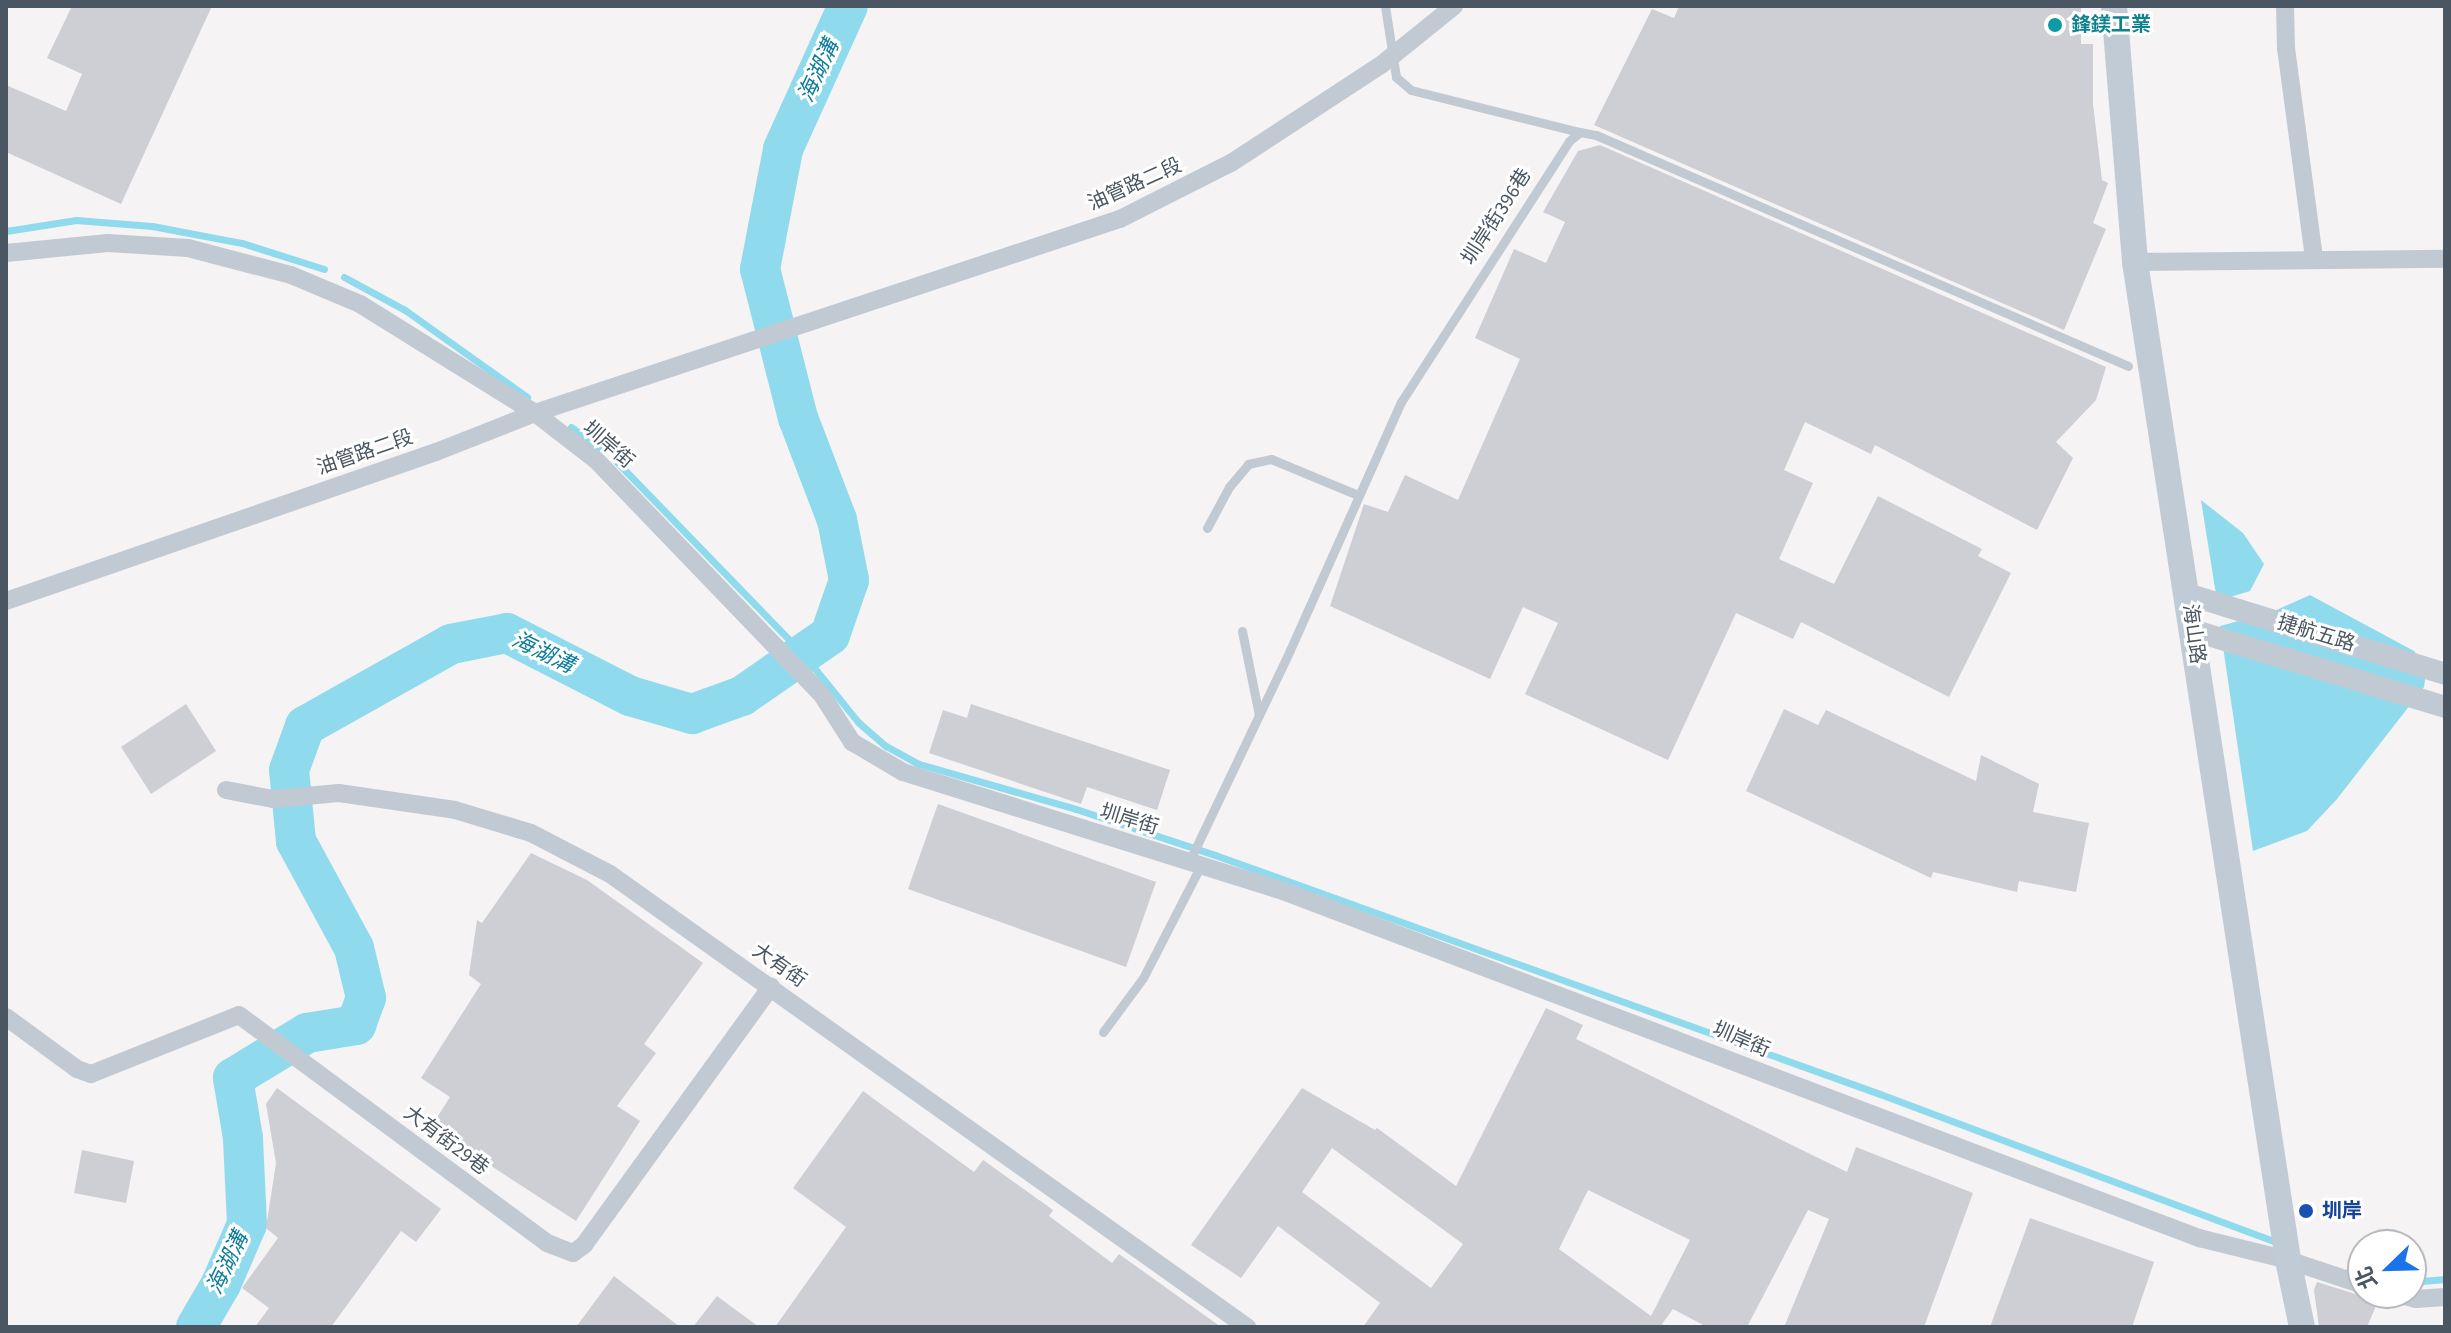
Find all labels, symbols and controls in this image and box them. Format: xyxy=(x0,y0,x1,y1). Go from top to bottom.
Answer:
place label: 鋒鎂工業 xyxy=(2071,13,2151,37)
marker: 鋒鎂工業 xyxy=(2046,16,2064,34)
water label: 海湖溝 xyxy=(793,36,845,106)
street label: 油管路二段 xyxy=(1084,154,1186,216)
street label: 圳岸街396巷 xyxy=(1457,164,1537,270)
street label: 圳岸街 xyxy=(577,416,639,474)
street label: 油管路二段 xyxy=(314,425,416,481)
street label: 海山路 xyxy=(2177,603,2209,665)
street label: 捷航五路 xyxy=(2274,611,2358,657)
water label: 海湖溝 xyxy=(508,627,578,679)
street label: 圳岸街 xyxy=(1097,800,1161,840)
street label: 大有街 xyxy=(748,939,810,993)
street label: 圳岸街 xyxy=(1709,1017,1773,1063)
street label: 大有街29巷 xyxy=(399,1101,493,1181)
place label: 圳岸 xyxy=(2322,1199,2362,1223)
marker: 圳岸 xyxy=(2297,1202,2315,1220)
water label: 海湖溝 xyxy=(202,1228,254,1298)
north arrow xyxy=(2347,1229,2427,1309)
text: 北 xyxy=(2348,1261,2386,1294)

